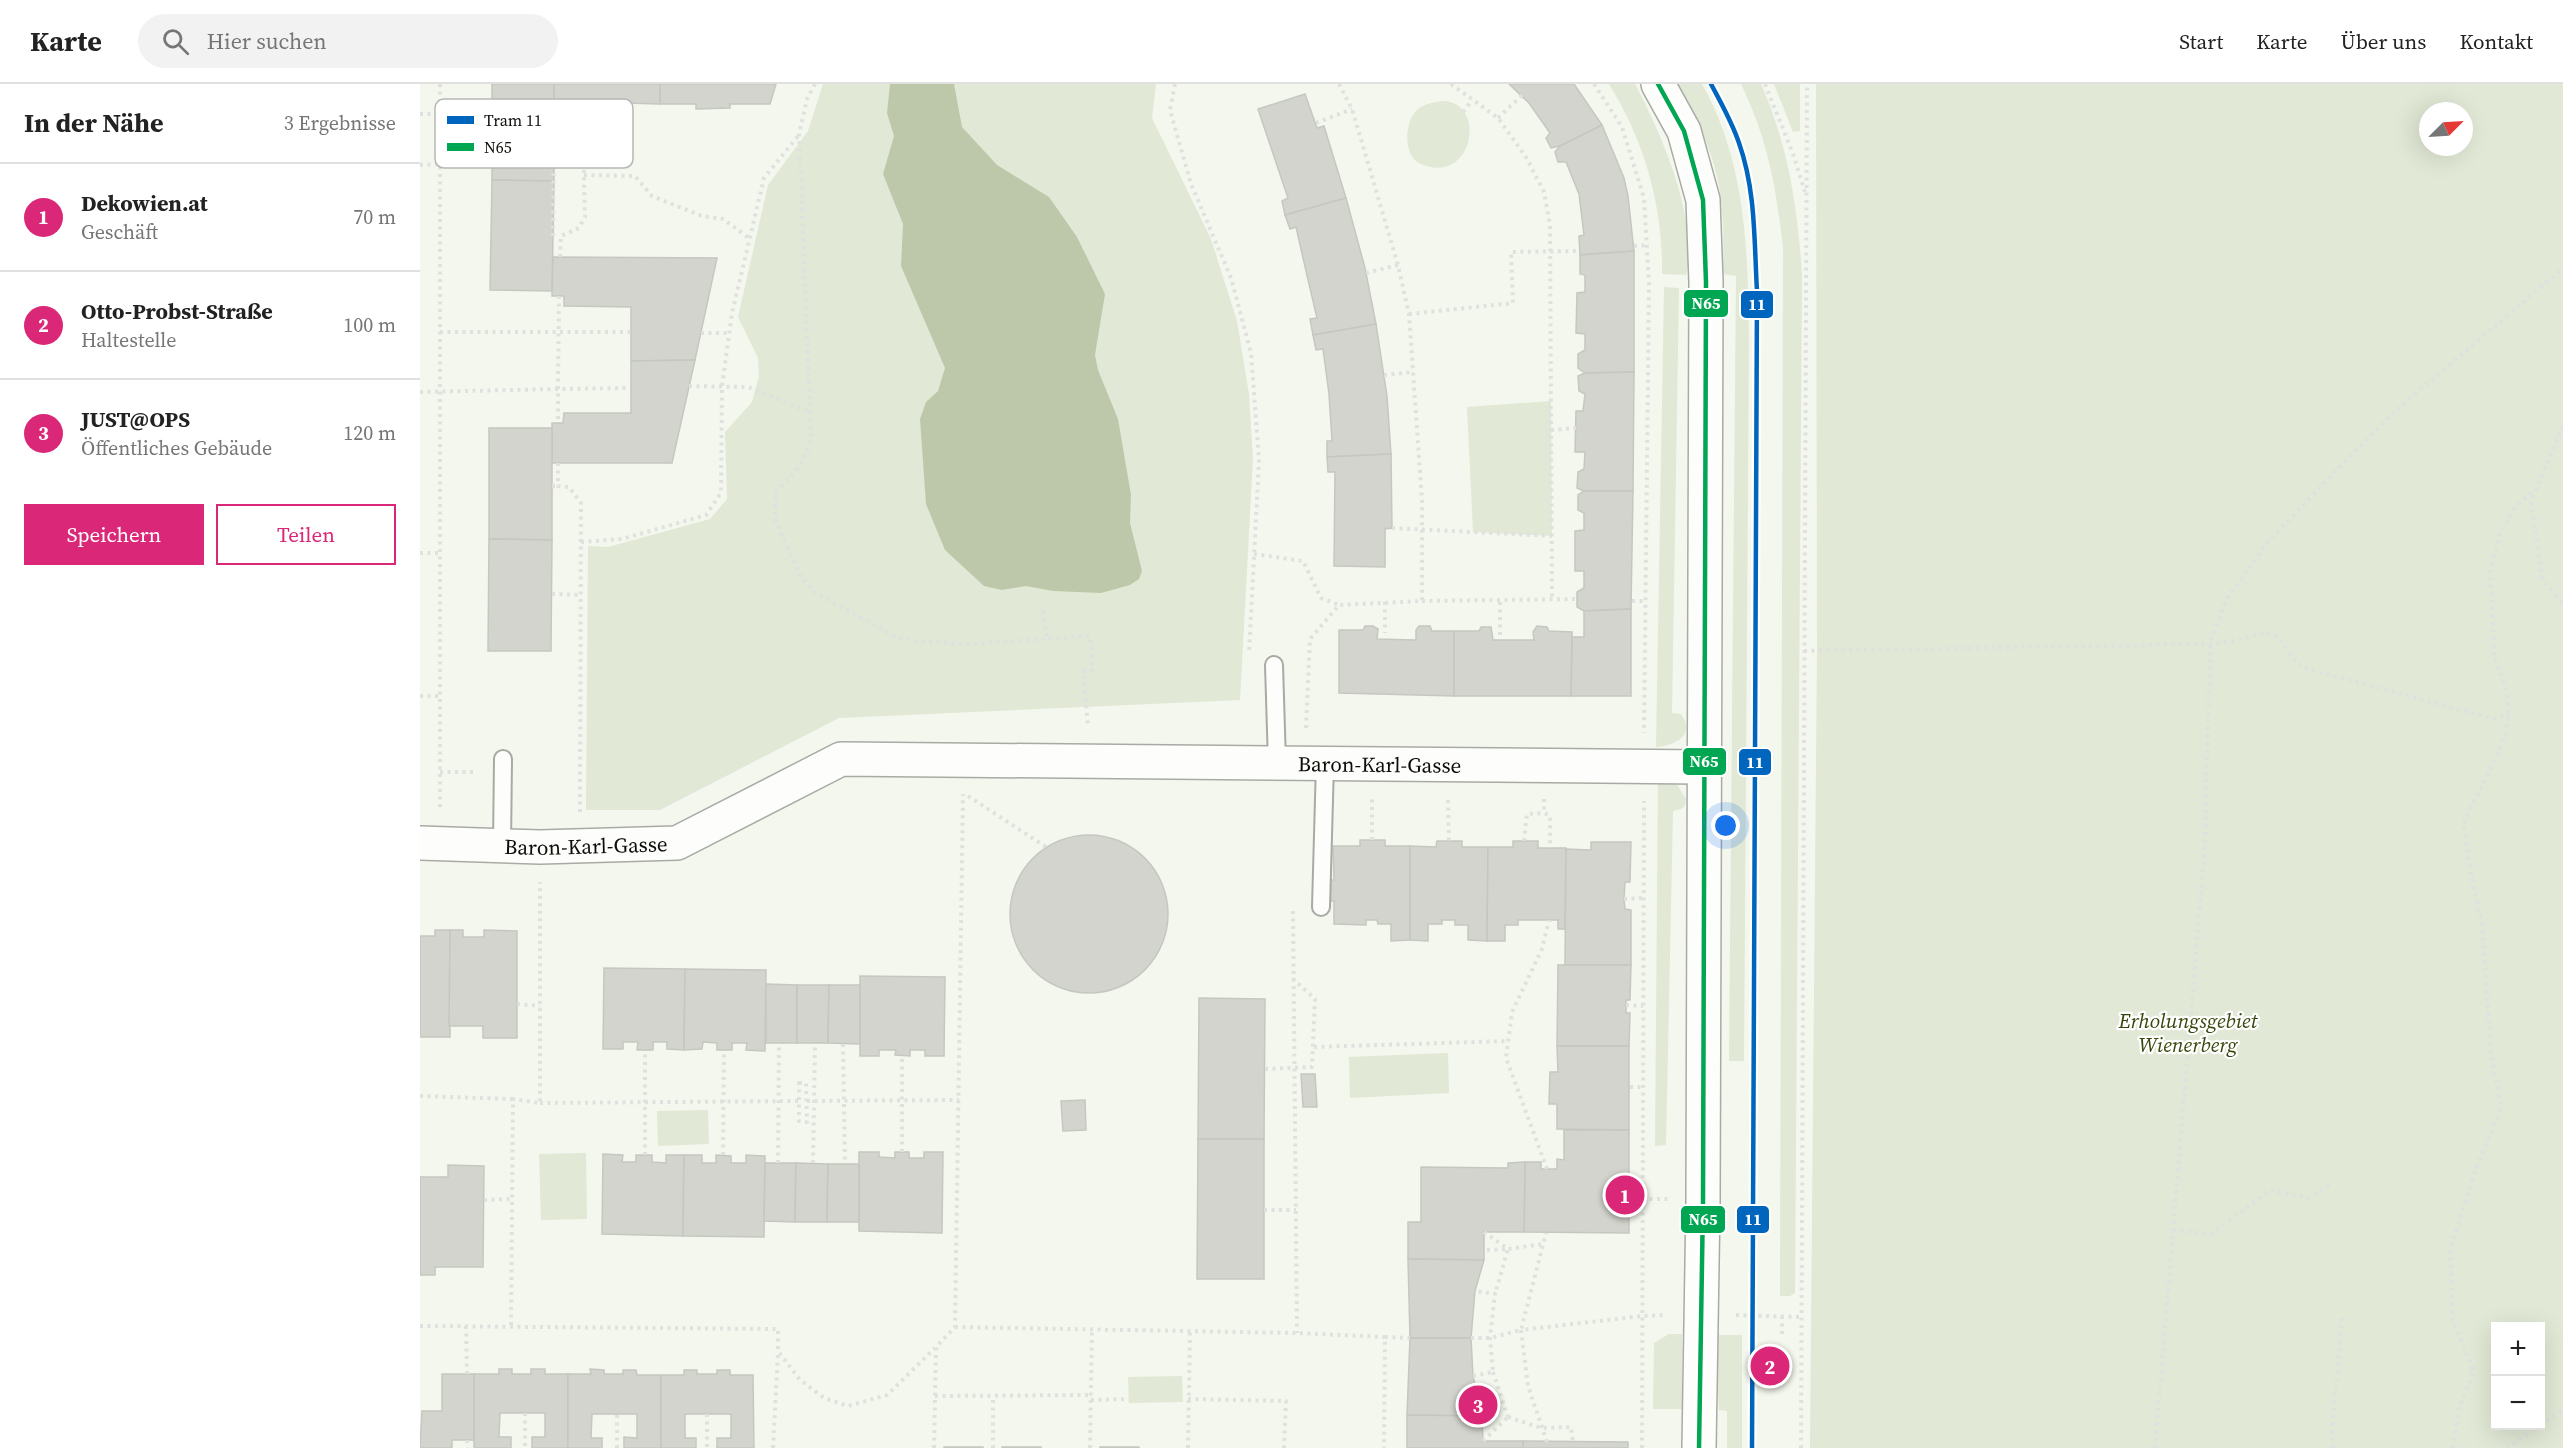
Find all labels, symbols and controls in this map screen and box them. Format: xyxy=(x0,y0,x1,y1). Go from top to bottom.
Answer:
search box xyxy=(138,14,558,68)
text: Karte xyxy=(30,22,102,60)
icon: search xyxy=(159,25,192,58)
text: Hier suchen xyxy=(207,26,327,56)
text: Start xyxy=(2179,27,2223,56)
text: Karte xyxy=(2256,27,2307,56)
text: Über uns xyxy=(2340,27,2426,56)
text: Kontakt xyxy=(2459,27,2533,56)
legend xyxy=(435,99,633,168)
north arrow xyxy=(2419,102,2473,156)
text: In der Nähe xyxy=(24,105,164,141)
text: 3 Ergebnisse xyxy=(284,109,396,137)
text: Tram 11 xyxy=(484,109,542,131)
text: N65 xyxy=(484,136,512,158)
text: Dekowien.at xyxy=(81,188,208,218)
text: 1 xyxy=(38,203,49,231)
text: 70 m xyxy=(353,203,396,231)
text: Geschäft xyxy=(81,218,158,246)
line badge: N65 xyxy=(1683,289,1729,318)
line badge: 11 xyxy=(1740,290,1774,319)
text: N65 xyxy=(1692,292,1721,314)
text: 11 xyxy=(1748,293,1766,315)
text: Otto-Probst-Straße xyxy=(81,296,273,326)
text: 2 xyxy=(38,311,49,339)
text: 100 m xyxy=(343,311,396,339)
text: Haltestelle xyxy=(81,326,177,354)
text: JUST@OPS xyxy=(81,404,190,434)
text: 3 xyxy=(38,419,49,447)
text: 120 m xyxy=(343,419,396,447)
text: Öffentliches Gebäude xyxy=(81,434,272,462)
button: Speichern xyxy=(24,504,204,565)
button: Teilen xyxy=(216,504,396,565)
line badge: N65 xyxy=(1682,747,1727,776)
line badge: 11 xyxy=(1738,748,1772,776)
street label: Baron-Karl-Gasse xyxy=(1298,749,1461,779)
text: N65 xyxy=(1690,750,1719,772)
text: 11 xyxy=(1746,751,1764,773)
your location xyxy=(1711,811,1740,840)
street label: Baron-Karl-Gasse xyxy=(504,829,668,862)
park label: Erholungsgebiet Wienerberg xyxy=(2117,1006,2259,1059)
pin: 1 xyxy=(1606,1172,1644,1218)
line badge: N65 xyxy=(1680,1205,1726,1234)
line badge: 11 xyxy=(1736,1205,1770,1234)
text: N65 xyxy=(1689,1208,1718,1230)
text: 11 xyxy=(1744,1208,1762,1230)
map controls xyxy=(2491,1322,2545,1430)
button: + xyxy=(2491,1322,2545,1376)
pin: 2 xyxy=(1750,1344,1790,1388)
button: − xyxy=(2491,1376,2545,1430)
pin: 3 xyxy=(1458,1382,1498,1428)

